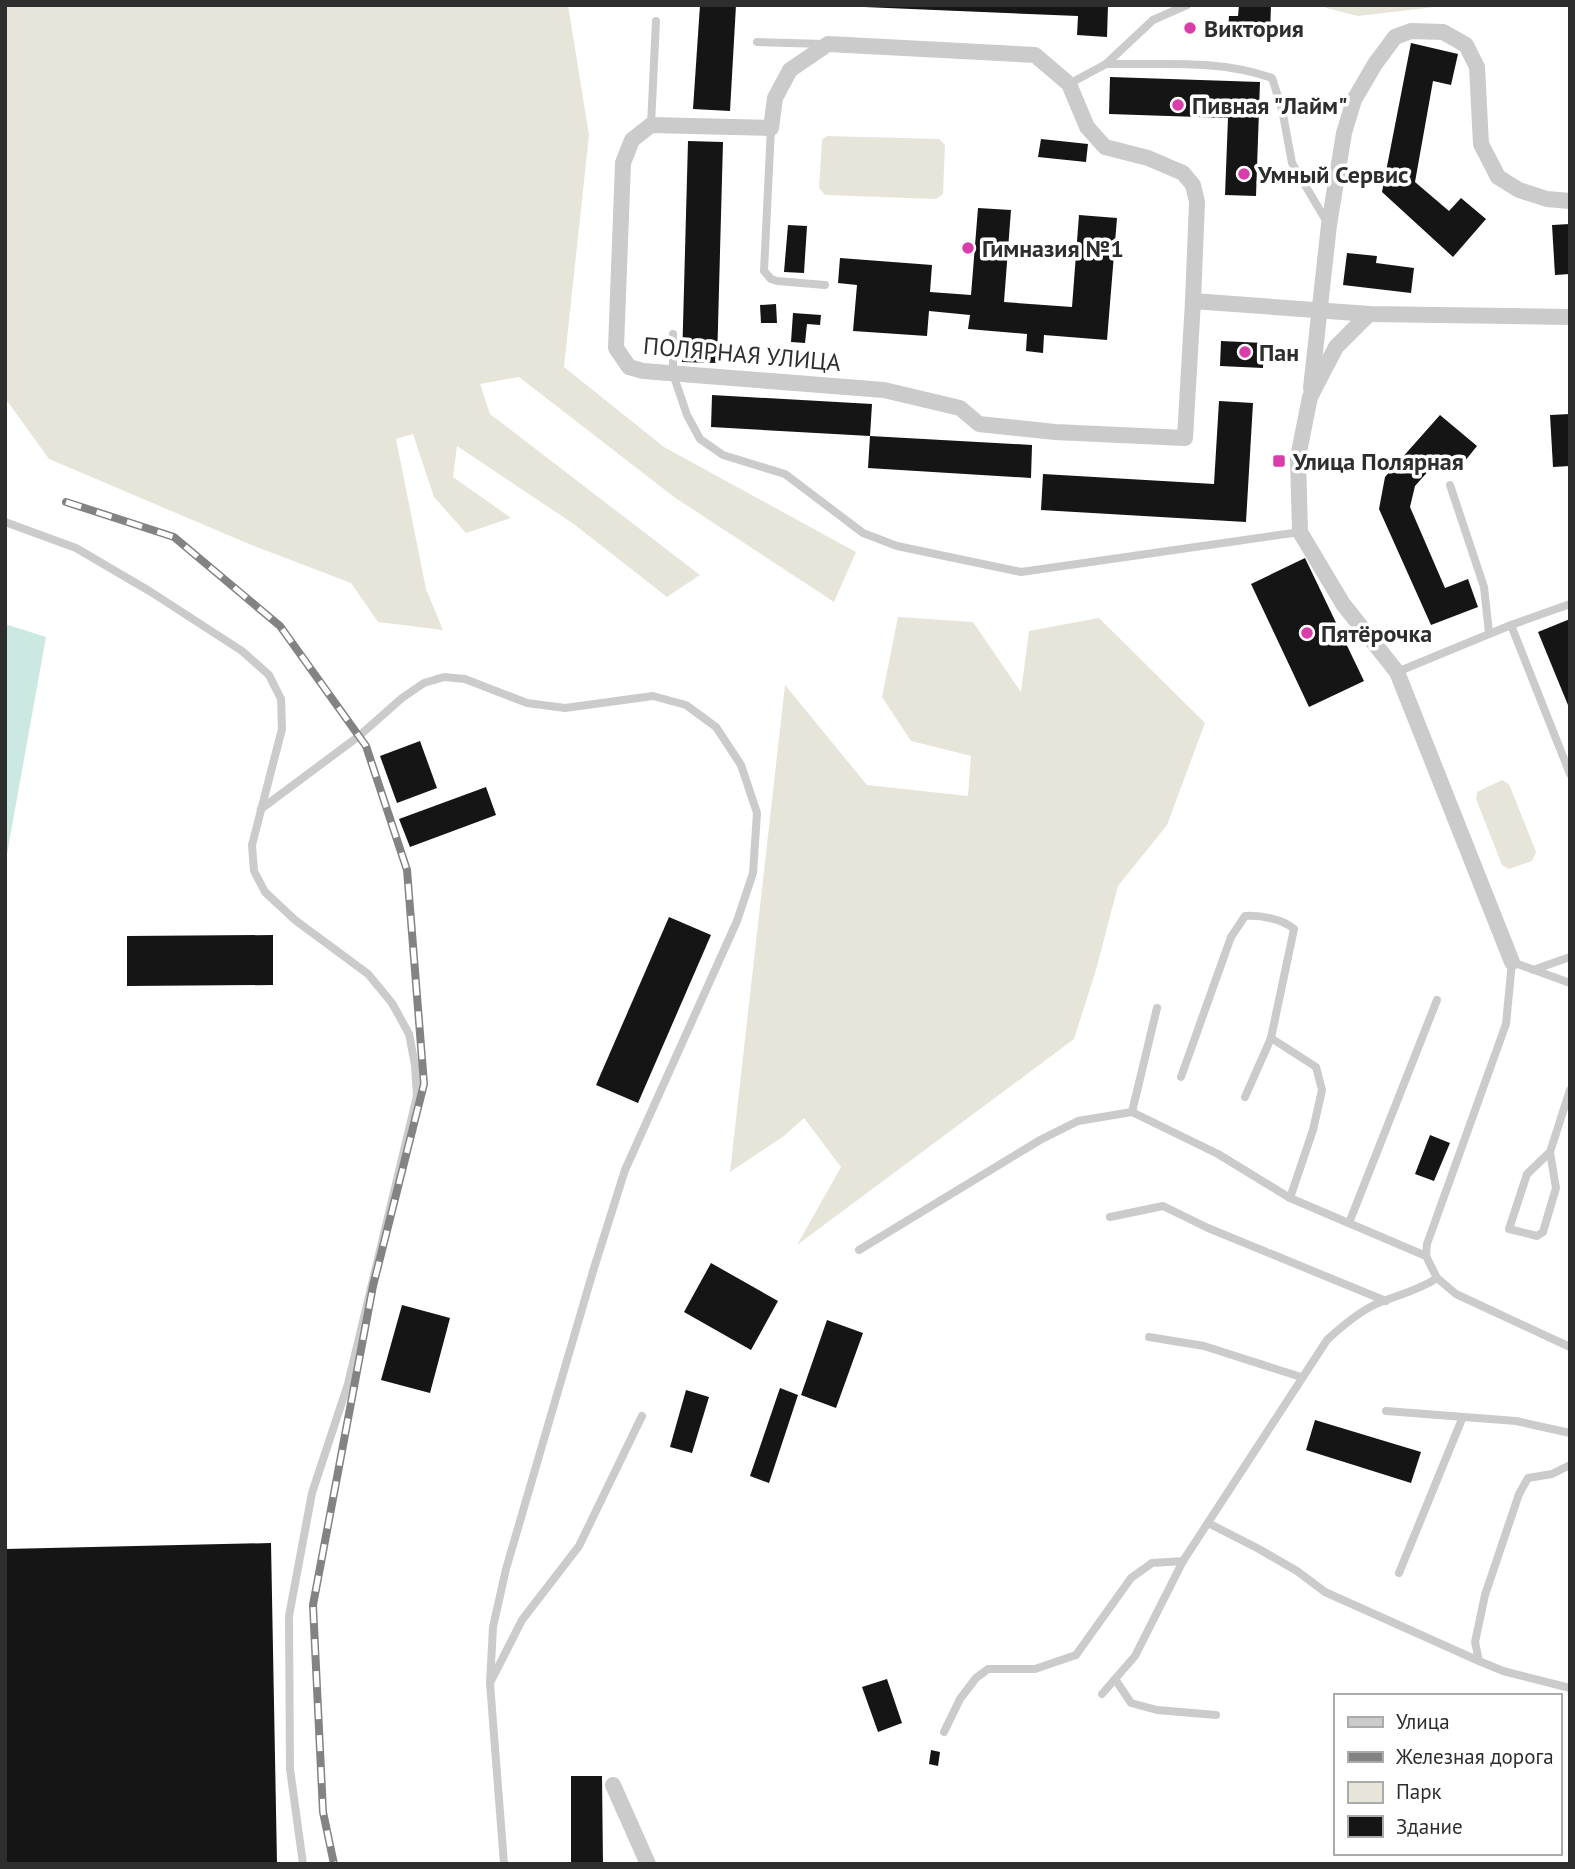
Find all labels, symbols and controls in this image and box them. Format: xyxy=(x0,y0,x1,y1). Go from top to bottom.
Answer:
place label: Виктория xyxy=(1204,13,1304,44)
marker: Виктория xyxy=(1182,20,1198,36)
place label: Пивная "Лайм" xyxy=(1192,90,1348,121)
marker: Пивная "Лайм" xyxy=(1170,97,1186,113)
place label: Умный Сервис xyxy=(1257,159,1408,190)
marker: Умный Сервис xyxy=(1236,166,1252,182)
place label: Гимназия №1 xyxy=(982,233,1124,264)
marker: Гимназия №1 xyxy=(960,240,976,256)
street label: ПОЛЯРНАЯ УЛИЦА xyxy=(642,330,842,378)
place label: Пан xyxy=(1259,337,1299,368)
marker: Пан xyxy=(1237,344,1253,360)
place label: Улица Полярная xyxy=(1292,446,1464,477)
marker: Улица Полярная xyxy=(1271,453,1287,469)
place label: Пятёрочка xyxy=(1321,618,1432,649)
marker: Пятёрочка xyxy=(1299,625,1315,641)
legend xyxy=(1334,1694,1561,1855)
text: Улица xyxy=(1396,1708,1450,1735)
text: Железная дорога xyxy=(1395,1743,1554,1770)
text: Парк xyxy=(1396,1778,1442,1805)
text: Здание xyxy=(1396,1813,1463,1840)

